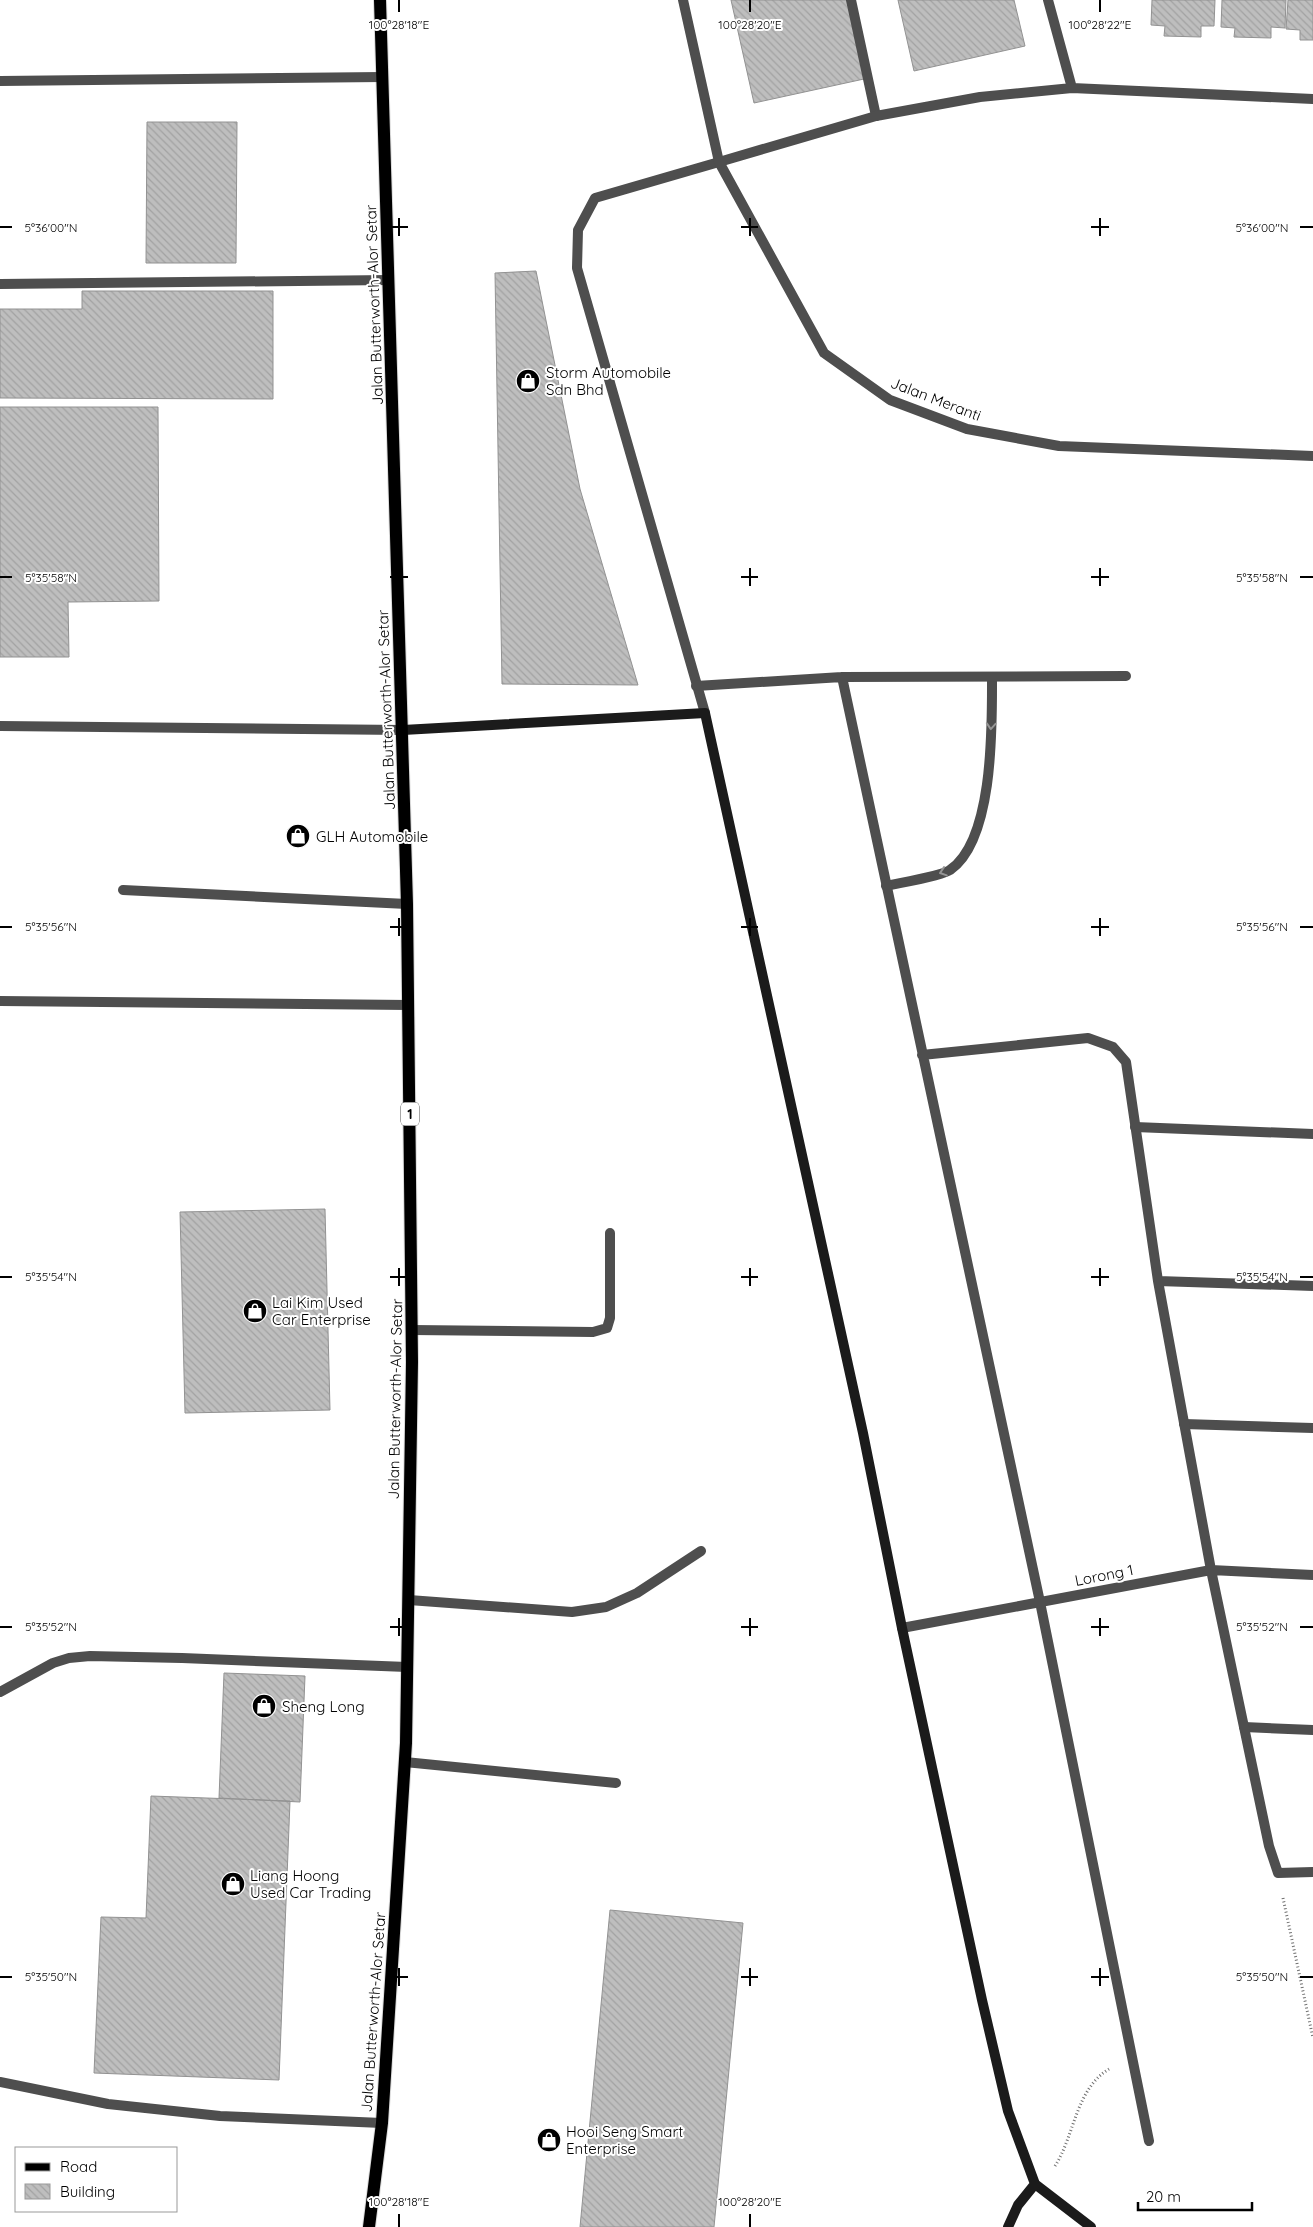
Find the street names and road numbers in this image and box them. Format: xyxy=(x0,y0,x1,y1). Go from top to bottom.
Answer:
street label: Jalan Butterworth-Alor Setar xyxy=(361,204,387,406)
street label: Jalan Meranti xyxy=(888,373,984,425)
street label: Jalan Butterworth-Alor Setar xyxy=(373,609,399,811)
road number: 1 xyxy=(401,1102,419,1126)
street label: Jalan Butterworth-Alor Setar xyxy=(384,1298,406,1500)
street label: Lorong 1 xyxy=(1073,1560,1135,1590)
street label: Jalan Butterworth-Alor Setar xyxy=(357,1911,389,2113)

